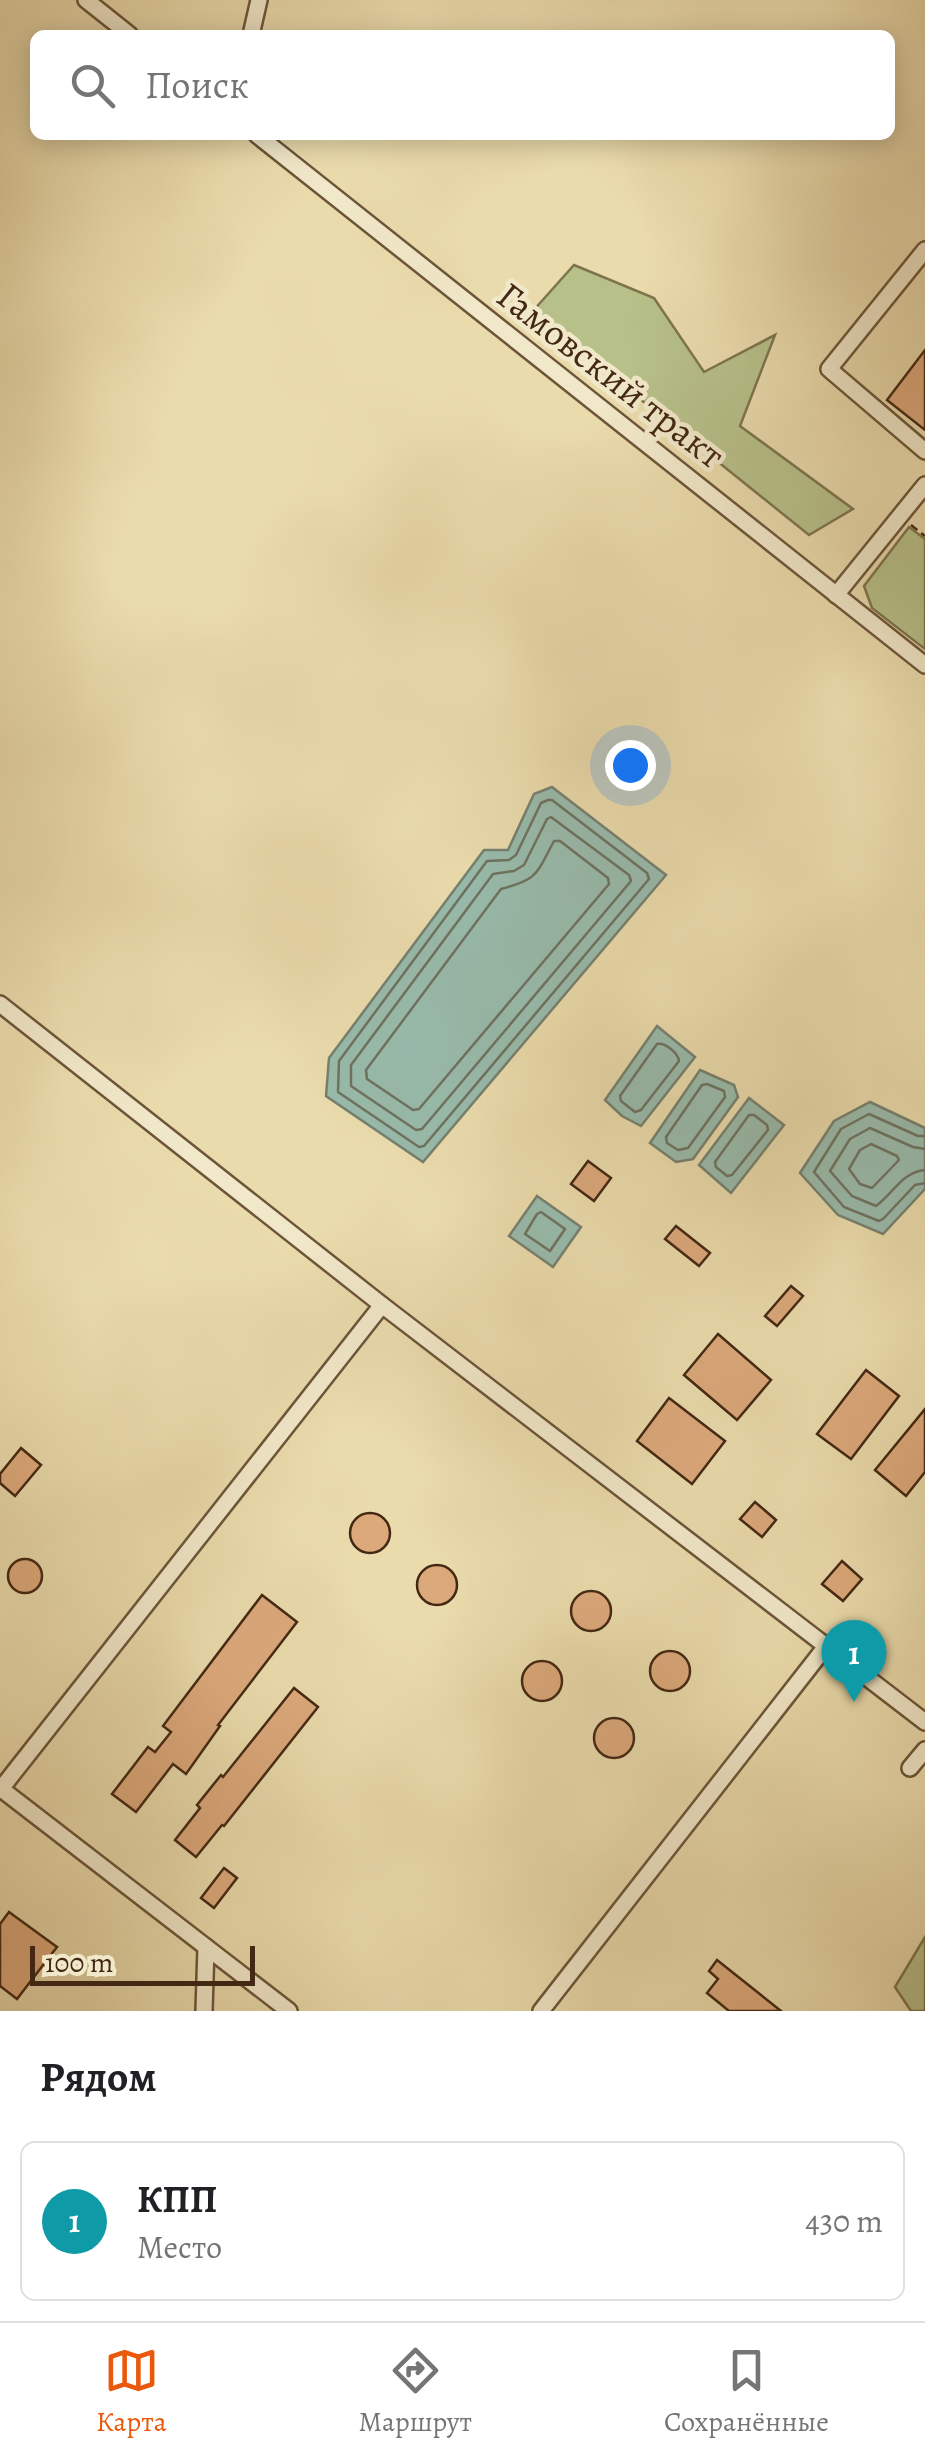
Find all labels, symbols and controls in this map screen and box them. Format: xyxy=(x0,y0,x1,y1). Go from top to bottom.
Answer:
search box xyxy=(30,30,895,140)
icon: search xyxy=(65,58,120,113)
text: Поиск xyxy=(145,59,249,111)
street label: Гамовский тракт xyxy=(486,270,736,481)
your location xyxy=(605,740,656,791)
pin: 1 xyxy=(822,1620,886,1702)
scale bar xyxy=(30,1941,255,1986)
text: 100 m xyxy=(45,1944,113,1982)
text: Рядом xyxy=(40,2048,157,2105)
text: КПП xyxy=(137,2173,217,2225)
text: 1 xyxy=(69,2199,80,2243)
text: 430 m xyxy=(805,2199,883,2243)
text: Место xyxy=(137,2225,222,2269)
tab: Карта xyxy=(96,2343,167,2441)
tab: Маршрут xyxy=(359,2343,472,2441)
tab: Сохранённые xyxy=(664,2343,829,2441)

